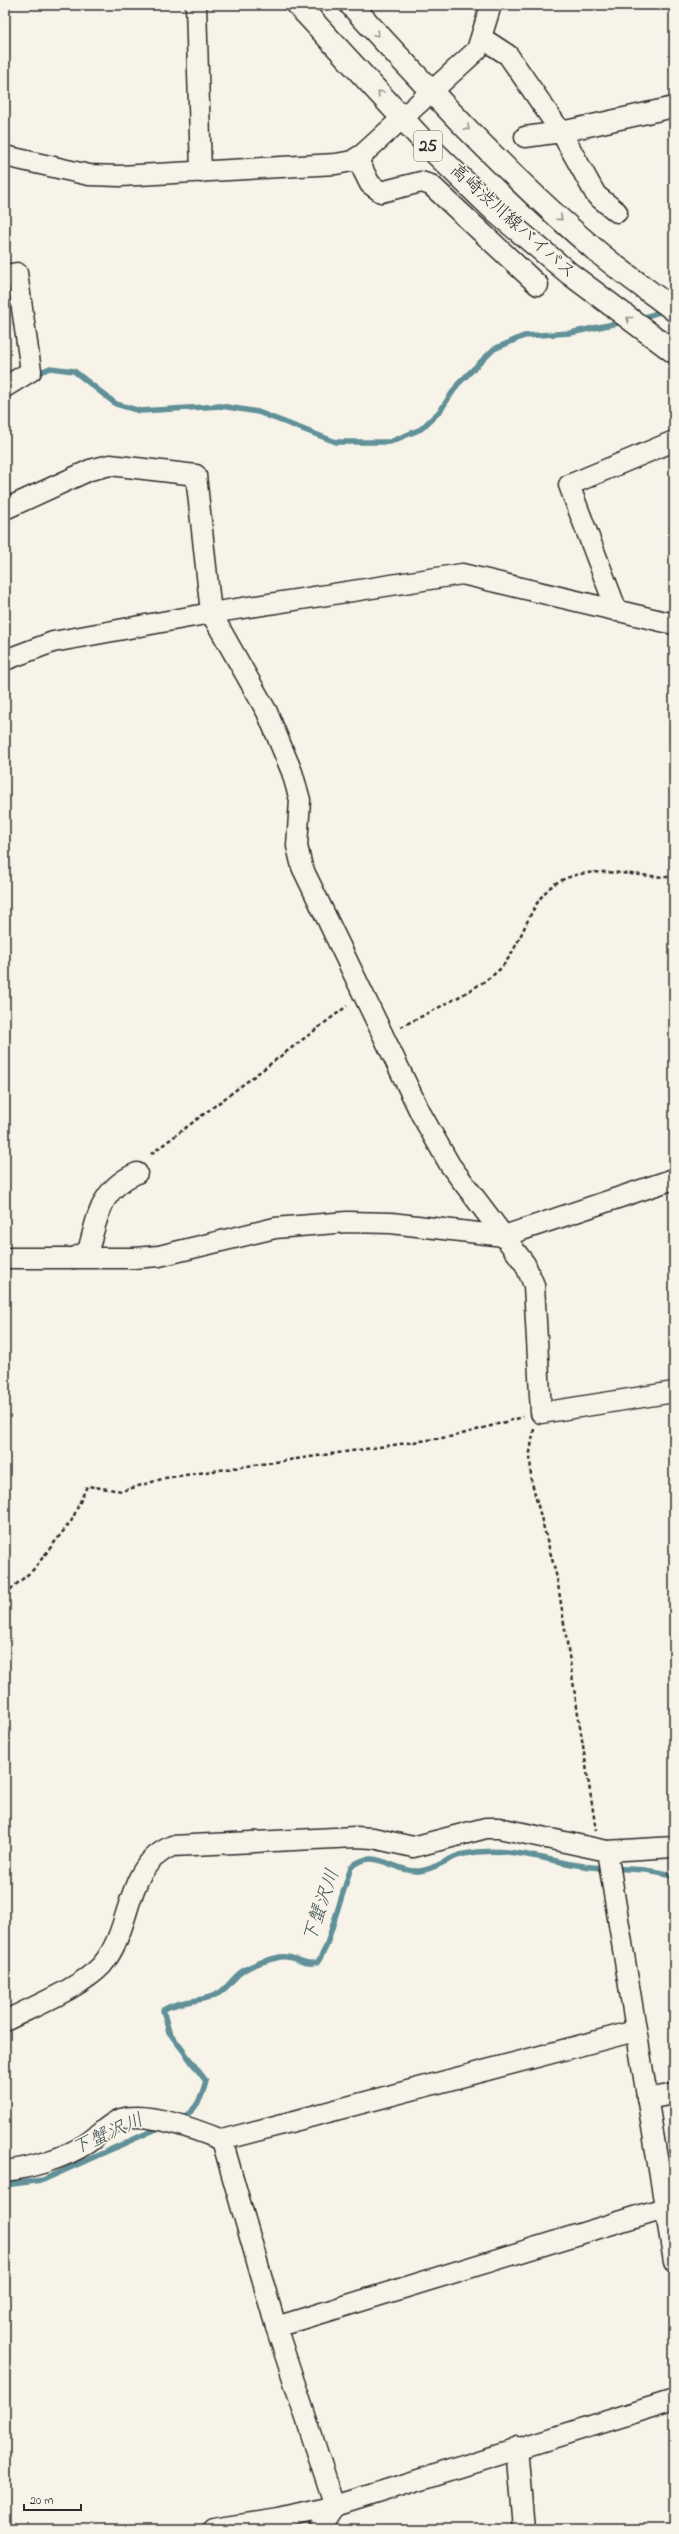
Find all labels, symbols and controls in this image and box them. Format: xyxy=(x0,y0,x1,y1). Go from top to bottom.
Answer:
one-way arrow xyxy=(372,29,380,37)
one-way arrow xyxy=(377,90,384,98)
one-way arrow xyxy=(462,123,470,131)
road number: 25 xyxy=(414,131,442,161)
street label: 高崎渋川線バイパス xyxy=(443,158,581,286)
one-way arrow xyxy=(555,213,563,221)
one-way arrow xyxy=(626,317,633,324)
water label: 下蟹沢川 xyxy=(297,1866,347,1946)
water label: 下蟹沢川 xyxy=(68,2107,148,2163)
scale bar xyxy=(24,2486,81,2512)
text: 20 m xyxy=(30,2492,53,2510)

